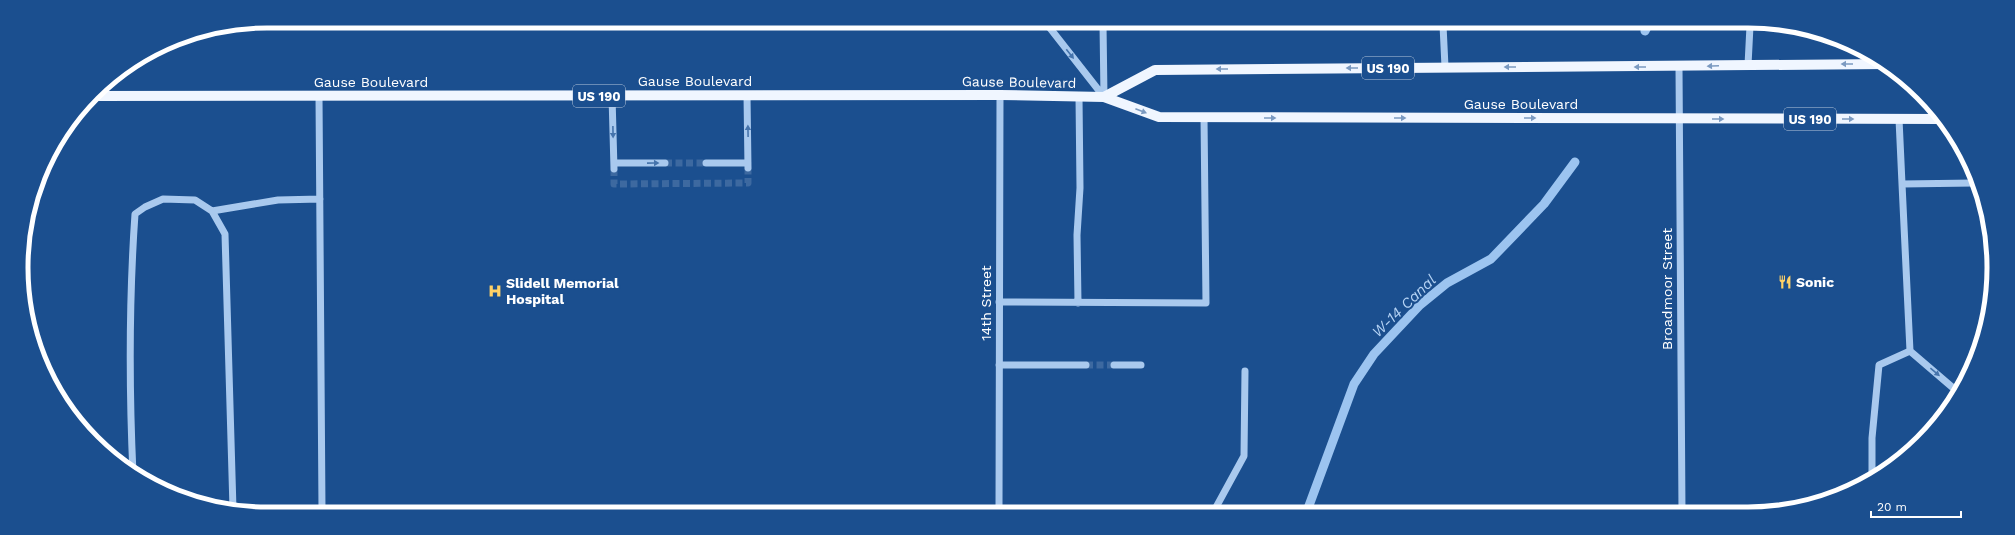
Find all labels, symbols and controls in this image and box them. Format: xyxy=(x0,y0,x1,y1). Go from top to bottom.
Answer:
one-way arrow xyxy=(1066,48,1074,59)
road number: US 190 xyxy=(1362,57,1414,79)
one-way arrow xyxy=(1840,61,1853,67)
one-way arrow xyxy=(1707,62,1719,69)
one-way arrow xyxy=(1503,64,1516,70)
one-way arrow xyxy=(1633,64,1646,70)
one-way arrow xyxy=(1345,65,1358,71)
one-way arrow xyxy=(1215,66,1228,72)
street label: Gause Boulevard xyxy=(638,73,752,89)
street label: Gause Boulevard xyxy=(962,73,1076,91)
street label: Gause Boulevard xyxy=(314,74,428,90)
road number: US 190 xyxy=(573,85,625,107)
street label: Gause Boulevard xyxy=(1464,96,1578,112)
one-way arrow xyxy=(1135,108,1147,114)
road number: US 190 xyxy=(1784,108,1836,130)
one-way arrow xyxy=(1264,115,1277,121)
one-way arrow xyxy=(1394,115,1407,121)
one-way arrow xyxy=(1524,115,1537,121)
one-way arrow xyxy=(1712,116,1725,122)
one-way arrow xyxy=(1842,116,1855,122)
one-way arrow xyxy=(744,125,751,137)
one-way arrow xyxy=(610,126,616,139)
one-way arrow xyxy=(647,160,660,166)
street label: Broadmoor Street xyxy=(1659,228,1675,350)
street label: 14th Street xyxy=(978,265,994,341)
water label: W-14 Canal xyxy=(1368,271,1440,341)
restaurant icon: Sonic xyxy=(1777,274,1793,290)
place label: Sonic xyxy=(1796,274,1834,290)
place label: Slidell Memorial Hospital xyxy=(506,275,619,307)
hospital icon: Slidell Memorial Hospital xyxy=(487,283,503,299)
one-way arrow xyxy=(1929,368,1940,377)
scale bar xyxy=(1871,493,1961,519)
text: 20 m xyxy=(1877,500,1907,514)

